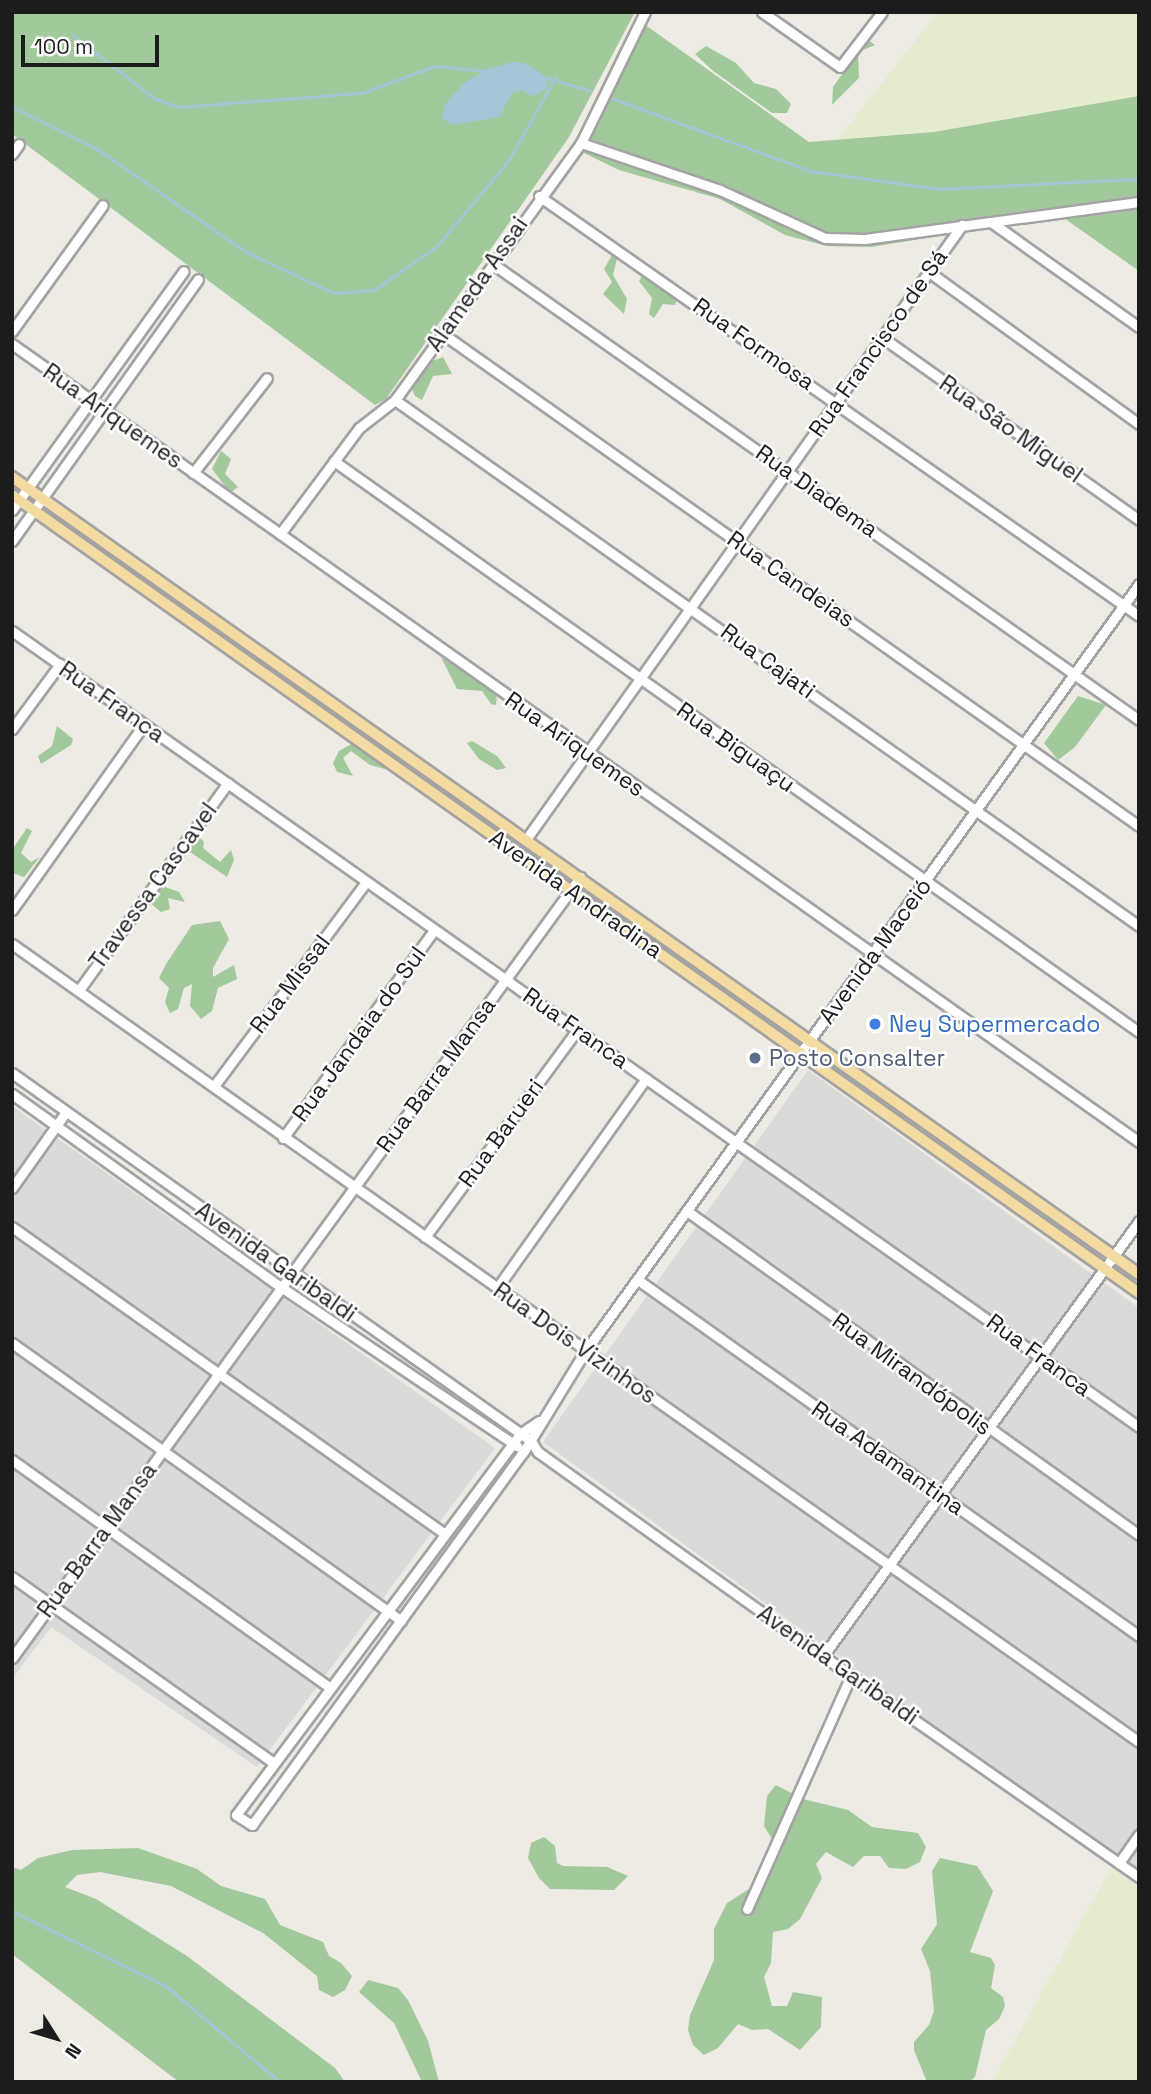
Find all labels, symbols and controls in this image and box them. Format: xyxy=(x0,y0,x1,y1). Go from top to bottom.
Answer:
scale bar xyxy=(24,21,163,65)
text: 100 m xyxy=(34,33,93,60)
street label: Alameda Assai xyxy=(420,211,534,357)
street label: Rua Francisco de Sá xyxy=(803,244,953,442)
street label: Rua Formosa xyxy=(688,292,820,396)
street label: Rua Ariquemes xyxy=(38,358,188,474)
street label: Rua São Miguel xyxy=(934,369,1088,489)
street label: Rua Diadema xyxy=(751,439,883,543)
street label: Rua Candeias xyxy=(722,525,860,633)
street label: Rua Cajati xyxy=(715,617,821,705)
street label: Rua Franca xyxy=(54,655,170,749)
street label: Rua Ariquemes xyxy=(500,686,650,802)
street label: Rua Biguaçu xyxy=(672,696,800,798)
street label: Travessa Cascavel xyxy=(83,797,223,975)
street label: Avenida Andradina xyxy=(484,824,668,964)
street label: Avenida Maceió xyxy=(813,873,937,1029)
street label: Rua Missal xyxy=(244,929,336,1039)
street label: Rua Jandaia do Sul xyxy=(286,941,432,1127)
street label: Rua Franca xyxy=(518,981,634,1075)
street label: Rua Barra Mansa xyxy=(371,992,501,1158)
place label: Ney Supermercado xyxy=(889,1010,1100,1038)
marker: Ney Supermercado xyxy=(867,1016,883,1032)
place label: Posto Consalter xyxy=(769,1044,945,1072)
marker: Posto Consalter xyxy=(747,1050,763,1066)
street label: Rua Barueri xyxy=(453,1074,549,1192)
street label: Avenida Garibaldi xyxy=(190,1196,362,1328)
street label: Rua Dois Vizinhos xyxy=(488,1276,662,1410)
street label: Rua Mirandópolis xyxy=(827,1307,997,1441)
street label: Rua Franca xyxy=(981,1308,1097,1402)
street label: Rua Adamantina xyxy=(806,1395,970,1521)
street label: Rua Barra Mansa xyxy=(32,1457,162,1623)
street label: Avenida Garibaldi xyxy=(752,1599,924,1731)
north arrow xyxy=(21,2003,91,2073)
text: N xyxy=(59,2038,87,2064)

